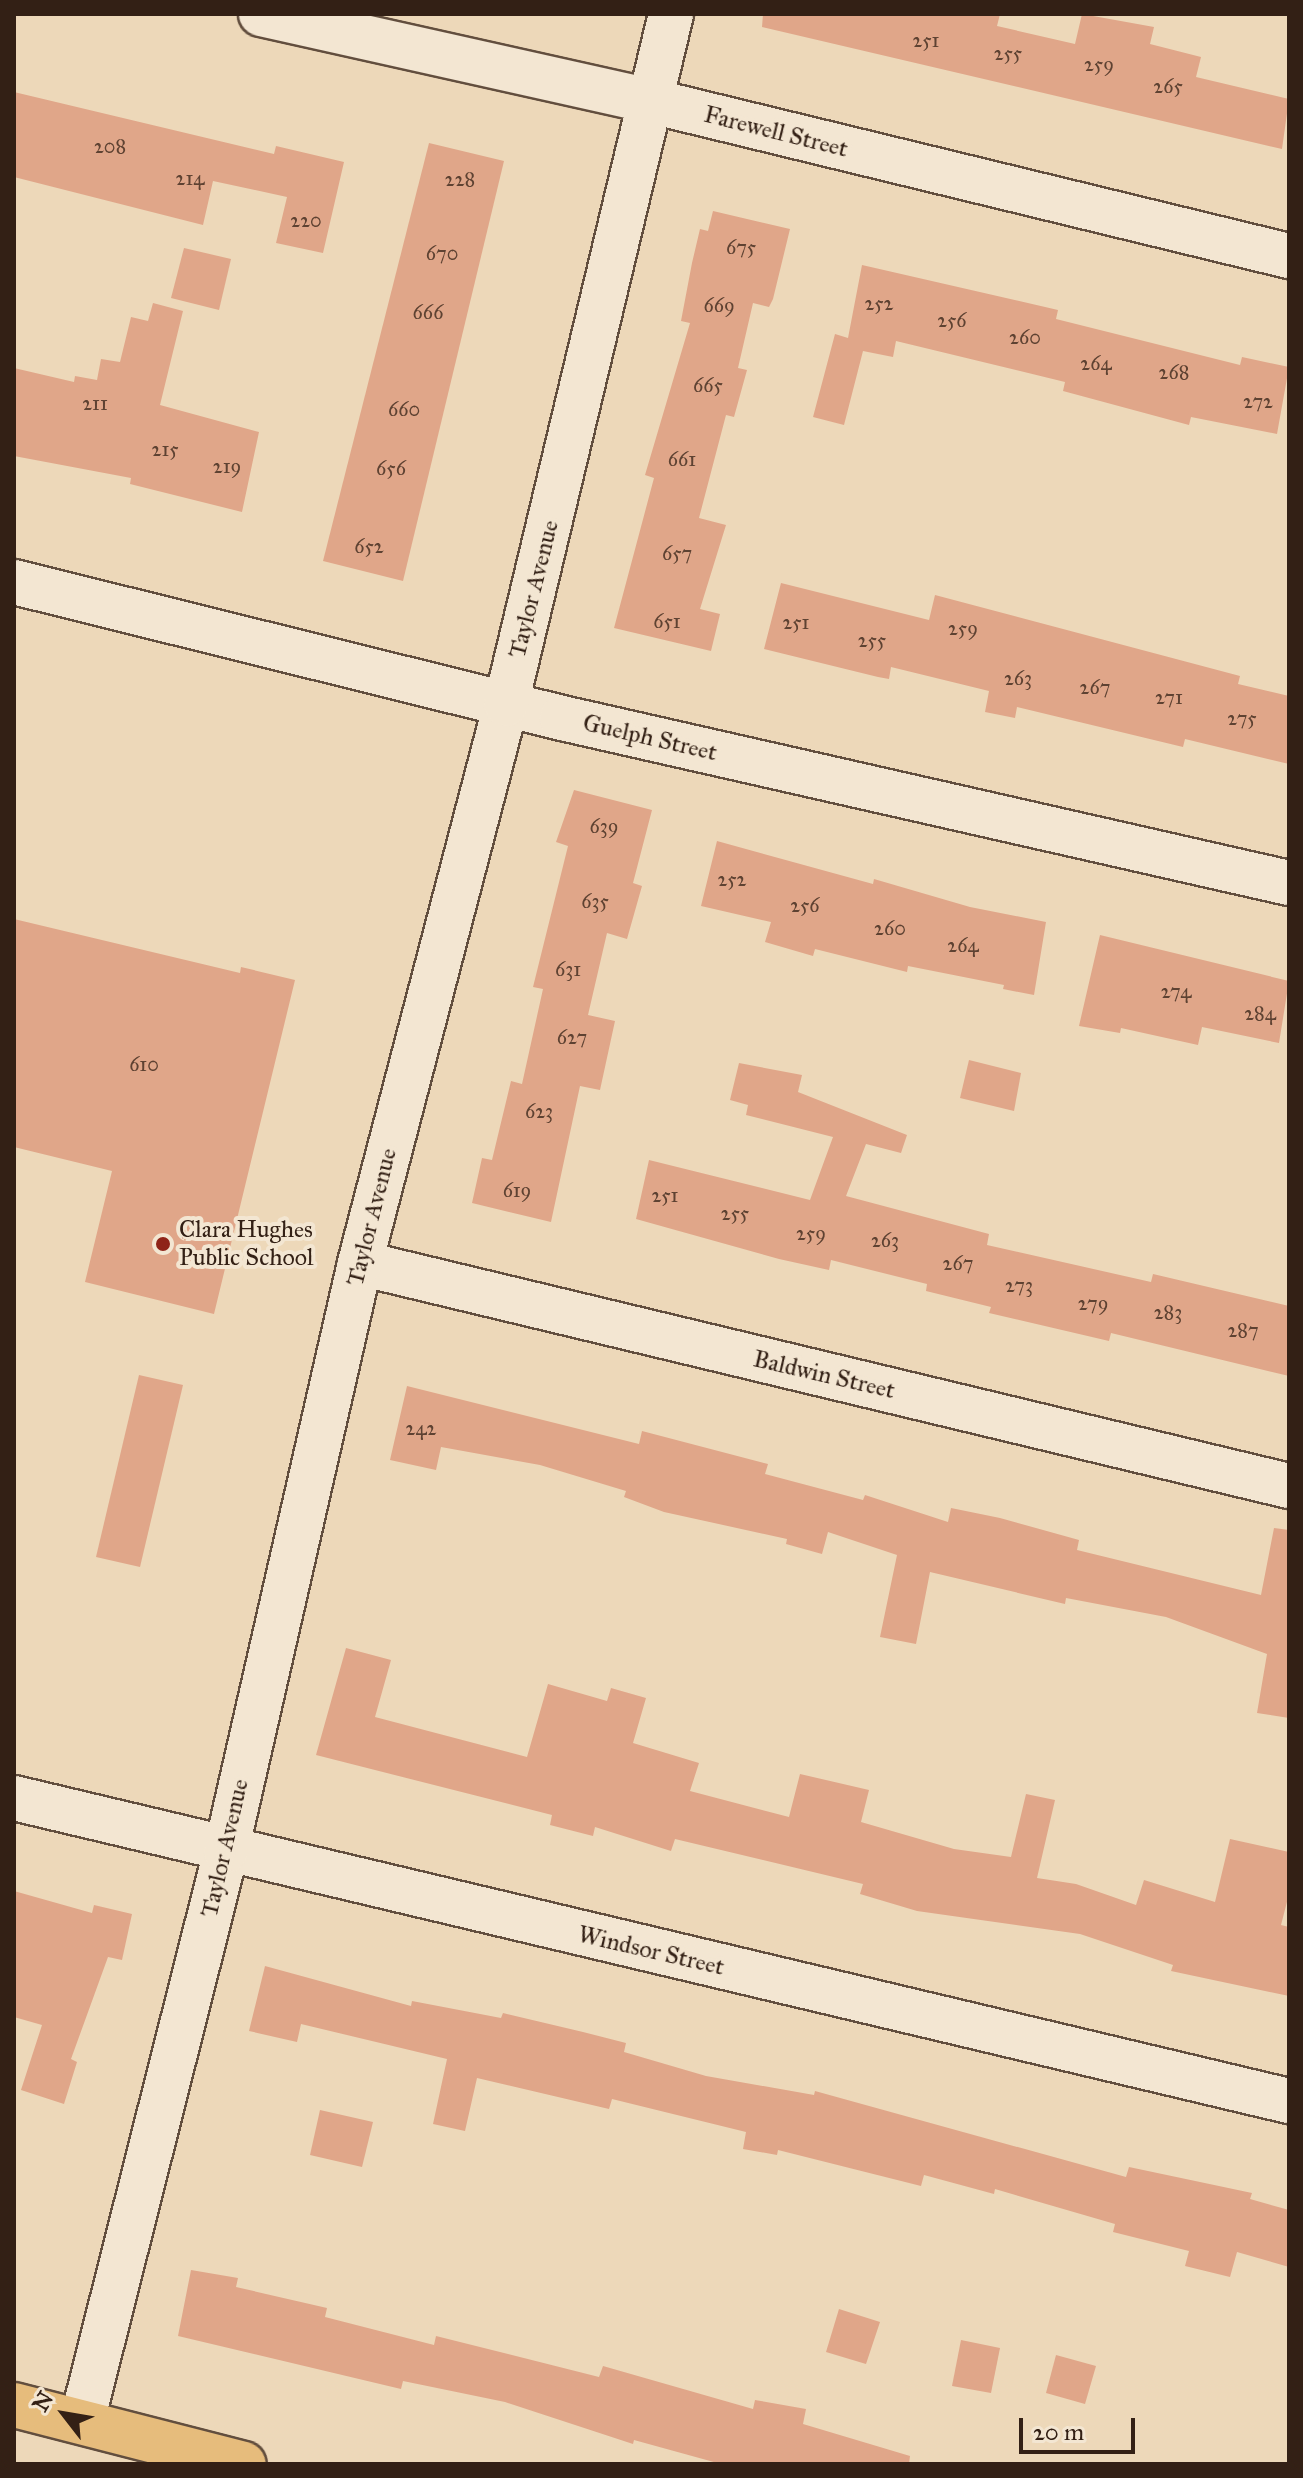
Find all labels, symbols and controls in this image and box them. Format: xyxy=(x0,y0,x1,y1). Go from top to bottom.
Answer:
house number: 251 xyxy=(913,28,939,52)
house number: 255 xyxy=(994,41,1022,65)
house number: 259 xyxy=(1084,52,1114,76)
house number: 265 xyxy=(1153,74,1183,98)
street label: Farewell Street xyxy=(701,100,851,164)
house number: 208 xyxy=(94,134,126,158)
house number: 214 xyxy=(176,166,204,190)
house number: 228 xyxy=(445,167,475,191)
house number: 220 xyxy=(290,208,322,232)
house number: 675 xyxy=(726,235,756,259)
house number: 670 xyxy=(426,241,458,265)
house number: 252 xyxy=(865,291,893,315)
house number: 669 xyxy=(703,293,735,317)
house number: 666 xyxy=(413,300,443,324)
house number: 256 xyxy=(937,308,967,332)
house number: 260 xyxy=(1009,325,1041,349)
house number: 264 xyxy=(1080,351,1112,375)
house number: 268 xyxy=(1159,360,1189,384)
house number: 665 xyxy=(693,373,723,397)
house number: 272 xyxy=(1243,389,1273,413)
house number: 211 xyxy=(82,391,108,415)
house number: 660 xyxy=(388,397,420,421)
house number: 215 xyxy=(152,437,178,461)
house number: 661 xyxy=(668,447,696,471)
house number: 219 xyxy=(213,454,241,478)
house number: 656 xyxy=(376,456,406,480)
street label: Taylor Avenue xyxy=(503,517,565,661)
house number: 652 xyxy=(354,534,384,558)
house number: 657 xyxy=(662,541,692,565)
house number: 651 xyxy=(653,609,681,633)
house number: 251 xyxy=(783,610,809,634)
house number: 259 xyxy=(948,616,978,640)
house number: 255 xyxy=(858,628,886,652)
house number: 263 xyxy=(1004,666,1032,690)
house number: 267 xyxy=(1080,675,1110,699)
house number: 271 xyxy=(1155,685,1183,709)
house number: 275 xyxy=(1227,706,1257,730)
street label: Guelph Street xyxy=(580,709,720,767)
house number: 639 xyxy=(590,814,618,838)
house number: 252 xyxy=(718,867,746,891)
house number: 635 xyxy=(581,889,609,913)
house number: 256 xyxy=(790,893,820,917)
house number: 260 xyxy=(874,916,906,940)
house number: 264 xyxy=(947,933,979,957)
house number: 631 xyxy=(555,957,581,981)
house number: 274 xyxy=(1161,979,1191,1003)
house number: 284 xyxy=(1244,1001,1276,1025)
house number: 627 xyxy=(557,1025,587,1049)
house number: 610 xyxy=(129,1052,159,1076)
house number: 623 xyxy=(525,1099,553,1123)
street label: Taylor Avenue xyxy=(341,1145,403,1289)
house number: 619 xyxy=(503,1178,531,1202)
house number: 251 xyxy=(652,1183,678,1207)
house number: 255 xyxy=(721,1201,749,1225)
place label: Clara Hughes Public School xyxy=(179,1216,313,1272)
house number: 259 xyxy=(796,1221,826,1245)
house number: 263 xyxy=(871,1228,899,1252)
marker: Clara Hughes Public School xyxy=(154,1235,172,1253)
house number: 267 xyxy=(943,1251,973,1275)
house number: 273 xyxy=(1005,1273,1033,1297)
house number: 279 xyxy=(1078,1291,1108,1315)
house number: 283 xyxy=(1154,1300,1182,1324)
house number: 287 xyxy=(1227,1318,1259,1342)
street label: Baldwin Street xyxy=(750,1345,898,1405)
house number: 242 xyxy=(406,1416,436,1440)
street label: Taylor Avenue xyxy=(195,1776,255,1920)
street label: Windsor Street xyxy=(575,1920,727,1982)
north arrow xyxy=(24,2374,104,2454)
text: N xyxy=(27,2386,59,2416)
scale bar xyxy=(1023,2402,1139,2452)
text: 20 m xyxy=(1033,2417,1084,2447)

